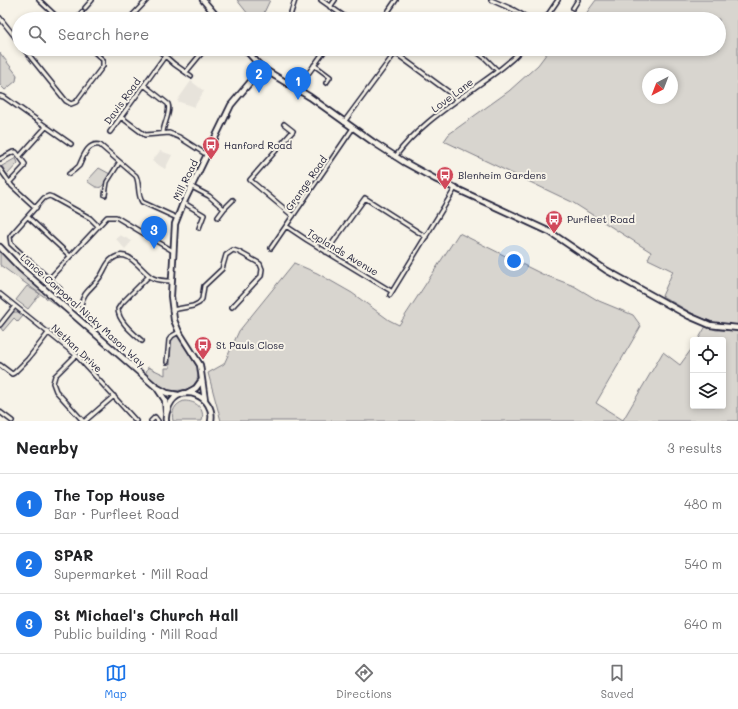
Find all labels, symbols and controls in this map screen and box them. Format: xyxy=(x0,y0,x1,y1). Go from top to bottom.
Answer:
search box xyxy=(12,12,726,56)
icon: search xyxy=(26,23,48,45)
text: Search here xyxy=(58,24,149,44)
pin: 2 xyxy=(246,60,272,93)
pin: 1 xyxy=(285,67,311,100)
north arrow xyxy=(642,68,678,104)
street label: Davis Road xyxy=(100,75,144,127)
street label: Love Lane xyxy=(428,75,476,115)
bus stop icon: Hanford Road xyxy=(201,135,221,160)
place label: Hanford Road xyxy=(224,138,292,152)
street label: Grange Road xyxy=(282,153,330,213)
street label: Mill Road xyxy=(169,157,201,203)
bus stop icon: Blenheim Gardens xyxy=(435,165,455,190)
place label: Blenheim Gardens xyxy=(458,168,546,182)
bus stop icon: Purfleet Road xyxy=(544,209,564,234)
place label: Purfleet Road xyxy=(567,212,635,226)
pin: 3 xyxy=(141,216,167,249)
street label: Toplands Avenue xyxy=(305,225,381,279)
street label: Lance Corporal Nicky Mason Way xyxy=(18,250,148,370)
your location xyxy=(504,251,524,271)
street label: Nethan Drive xyxy=(48,321,106,375)
bus stop icon: St Pauls Close xyxy=(193,335,213,360)
map controls xyxy=(690,337,726,409)
button: locate xyxy=(690,337,726,373)
place label: St Pauls Close xyxy=(216,338,284,352)
button: layers xyxy=(690,373,726,409)
text: Nearby xyxy=(16,436,78,458)
text: 3 results xyxy=(667,439,722,456)
text: The Top House xyxy=(54,485,165,505)
text: 1 xyxy=(26,495,32,512)
text: 480 m xyxy=(684,495,722,512)
text: Bar · Purfleet Road xyxy=(54,505,179,522)
text: SPAR xyxy=(54,545,93,565)
text: 2 xyxy=(25,555,33,572)
text: 540 m xyxy=(684,555,722,572)
text: Supermarket · Mill Road xyxy=(54,565,208,582)
text: St Michael's Church Hall xyxy=(54,605,238,625)
text: 3 xyxy=(25,615,33,632)
text: 640 m xyxy=(684,615,722,632)
text: Public building · Mill Road xyxy=(54,625,217,642)
tab: Map xyxy=(105,662,127,701)
tab: Directions xyxy=(336,662,392,701)
tab: Saved xyxy=(601,662,633,701)

